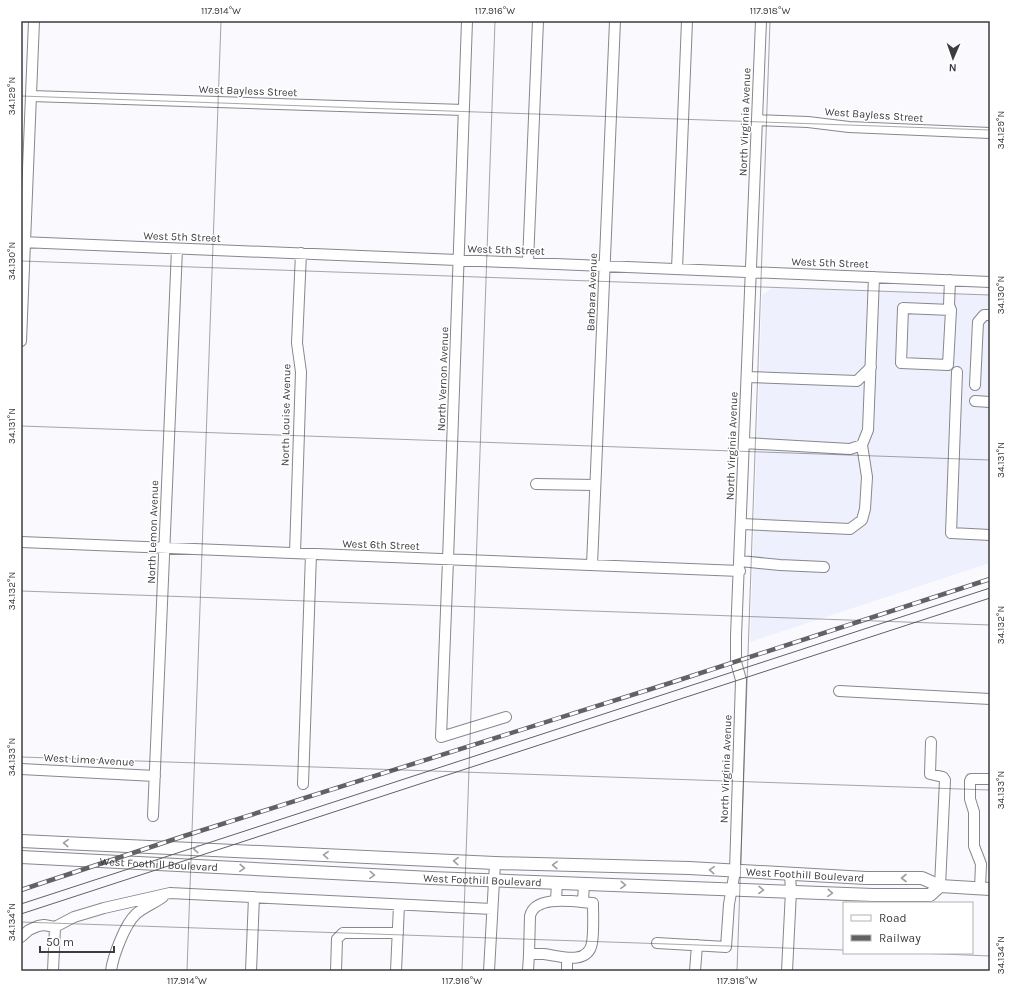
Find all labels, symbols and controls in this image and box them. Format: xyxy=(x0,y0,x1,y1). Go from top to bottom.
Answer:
text: 117.914°W xyxy=(201,5,241,17)
text: 117.916°W xyxy=(475,5,515,17)
text: 117.918°W xyxy=(750,5,790,17)
north arrow xyxy=(933,38,973,78)
text: N xyxy=(948,61,957,74)
street label: North Virginia Avenue xyxy=(737,67,753,176)
text: 34.129°N xyxy=(6,77,18,115)
street label: West Bayless Street xyxy=(198,83,298,99)
street label: West Bayless Street xyxy=(824,105,924,125)
text: 34.129°N xyxy=(995,111,1007,149)
street label: West 5th Street xyxy=(143,229,221,245)
text: 34.130°N xyxy=(6,242,18,280)
street label: West 5th Street xyxy=(467,242,545,258)
street label: Barbara Avenue xyxy=(584,252,600,331)
street label: West 5th Street xyxy=(791,255,869,271)
text: 34.130°N xyxy=(995,276,1007,314)
street label: North Vernon Avenue xyxy=(435,326,451,431)
street label: North Louise Avenue xyxy=(279,363,293,466)
street label: North Virginia Avenue xyxy=(724,391,740,500)
text: 34.131°N xyxy=(6,408,18,444)
text: 34.131°N xyxy=(995,442,1007,478)
street label: North Lemon Avenue xyxy=(145,480,161,584)
street label: West 6th Street xyxy=(342,537,420,553)
text: 34.132°N xyxy=(6,572,18,610)
text: 34.132°N xyxy=(995,606,1007,644)
street label: North Virginia Avenue xyxy=(718,714,734,823)
text: 34.133°N xyxy=(6,738,18,776)
street label: West Lime Avenue xyxy=(43,751,135,769)
text: 34.133°N xyxy=(995,771,1007,809)
one-way arrow xyxy=(63,839,69,848)
one-way arrow xyxy=(193,845,199,853)
one-way arrow xyxy=(323,850,329,859)
street label: West Foothill Boulevard xyxy=(99,855,218,874)
one-way arrow xyxy=(453,856,459,865)
one-way arrow xyxy=(552,861,558,869)
one-way arrow xyxy=(239,864,245,873)
one-way arrow xyxy=(709,865,715,874)
street label: West Foothill Boulevard xyxy=(746,865,865,884)
one-way arrow xyxy=(369,870,375,879)
street label: West Foothill Boulevard xyxy=(423,871,542,889)
one-way arrow xyxy=(901,874,907,882)
one-way arrow xyxy=(620,880,626,889)
one-way arrow xyxy=(758,886,764,895)
one-way arrow xyxy=(827,889,833,897)
legend xyxy=(843,902,973,954)
text: 34.134°N xyxy=(6,903,18,941)
text: Road xyxy=(879,911,907,925)
scale bar xyxy=(40,928,114,954)
text: Railway xyxy=(879,931,921,945)
text: 50 m xyxy=(46,935,74,949)
text: 34.134°N xyxy=(995,936,1007,974)
text: 117.914°W xyxy=(167,975,207,987)
text: 117.916°W xyxy=(442,975,482,987)
text: 117.918°W xyxy=(717,975,757,987)

